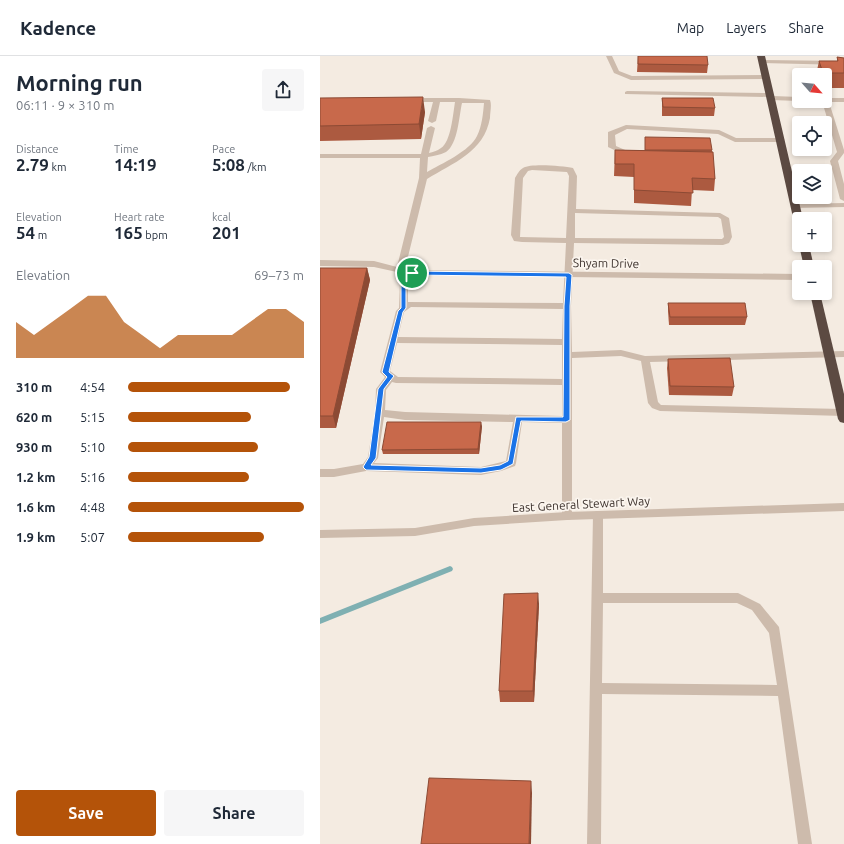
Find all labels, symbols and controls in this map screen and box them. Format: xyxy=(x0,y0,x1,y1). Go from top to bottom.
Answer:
text: Kadence xyxy=(20,17,96,39)
text: Map xyxy=(677,20,704,36)
text: Layers xyxy=(726,20,766,36)
text: Share xyxy=(788,20,824,36)
north arrow xyxy=(792,68,832,108)
map controls xyxy=(792,68,832,300)
button: share xyxy=(262,69,304,111)
text: Morning run xyxy=(16,70,143,95)
text: 06:11 · 9 × 310 m xyxy=(16,98,115,112)
button: locate xyxy=(792,116,832,156)
text: Distance xyxy=(16,143,59,155)
text: Time xyxy=(114,143,139,155)
text: Pace xyxy=(212,143,235,155)
text: 2.79 xyxy=(16,155,49,174)
text: 14:19 xyxy=(114,155,157,174)
text: 5:08 xyxy=(212,155,245,174)
text: km xyxy=(49,161,67,173)
text: /km xyxy=(245,161,267,173)
button: layers xyxy=(792,164,832,204)
text: Elevation xyxy=(16,211,62,223)
text: Heart rate xyxy=(114,211,165,223)
text: kcal xyxy=(212,211,231,223)
button: + xyxy=(792,212,832,252)
text: 54 xyxy=(16,223,35,242)
text: 165 xyxy=(114,223,143,242)
text: 201 xyxy=(212,223,241,242)
text: m xyxy=(35,229,47,241)
text: bpm xyxy=(143,229,168,241)
pin xyxy=(395,256,429,290)
street label: Shyam Drive xyxy=(573,256,639,270)
button: − xyxy=(792,260,832,300)
icon: arrive xyxy=(401,262,423,284)
text: Elevation xyxy=(16,268,70,282)
text: 69–73 m xyxy=(254,268,304,282)
text: 310 m xyxy=(16,380,52,394)
text: 4:54 xyxy=(80,380,105,394)
text: 620 m xyxy=(16,410,52,424)
text: 5:15 xyxy=(80,410,105,424)
text: 930 m xyxy=(16,440,52,454)
text: 5:10 xyxy=(80,440,105,454)
text: 1.2 km xyxy=(16,470,55,484)
text: 5:16 xyxy=(80,470,105,484)
street label: East General Stewart Way xyxy=(512,494,651,514)
text: 1.6 km xyxy=(16,500,55,514)
text: 4:48 xyxy=(80,500,105,514)
text: 1.9 km xyxy=(16,530,55,544)
text: 5:07 xyxy=(80,530,105,544)
button: Save xyxy=(16,790,156,836)
button: Share xyxy=(164,790,304,836)

